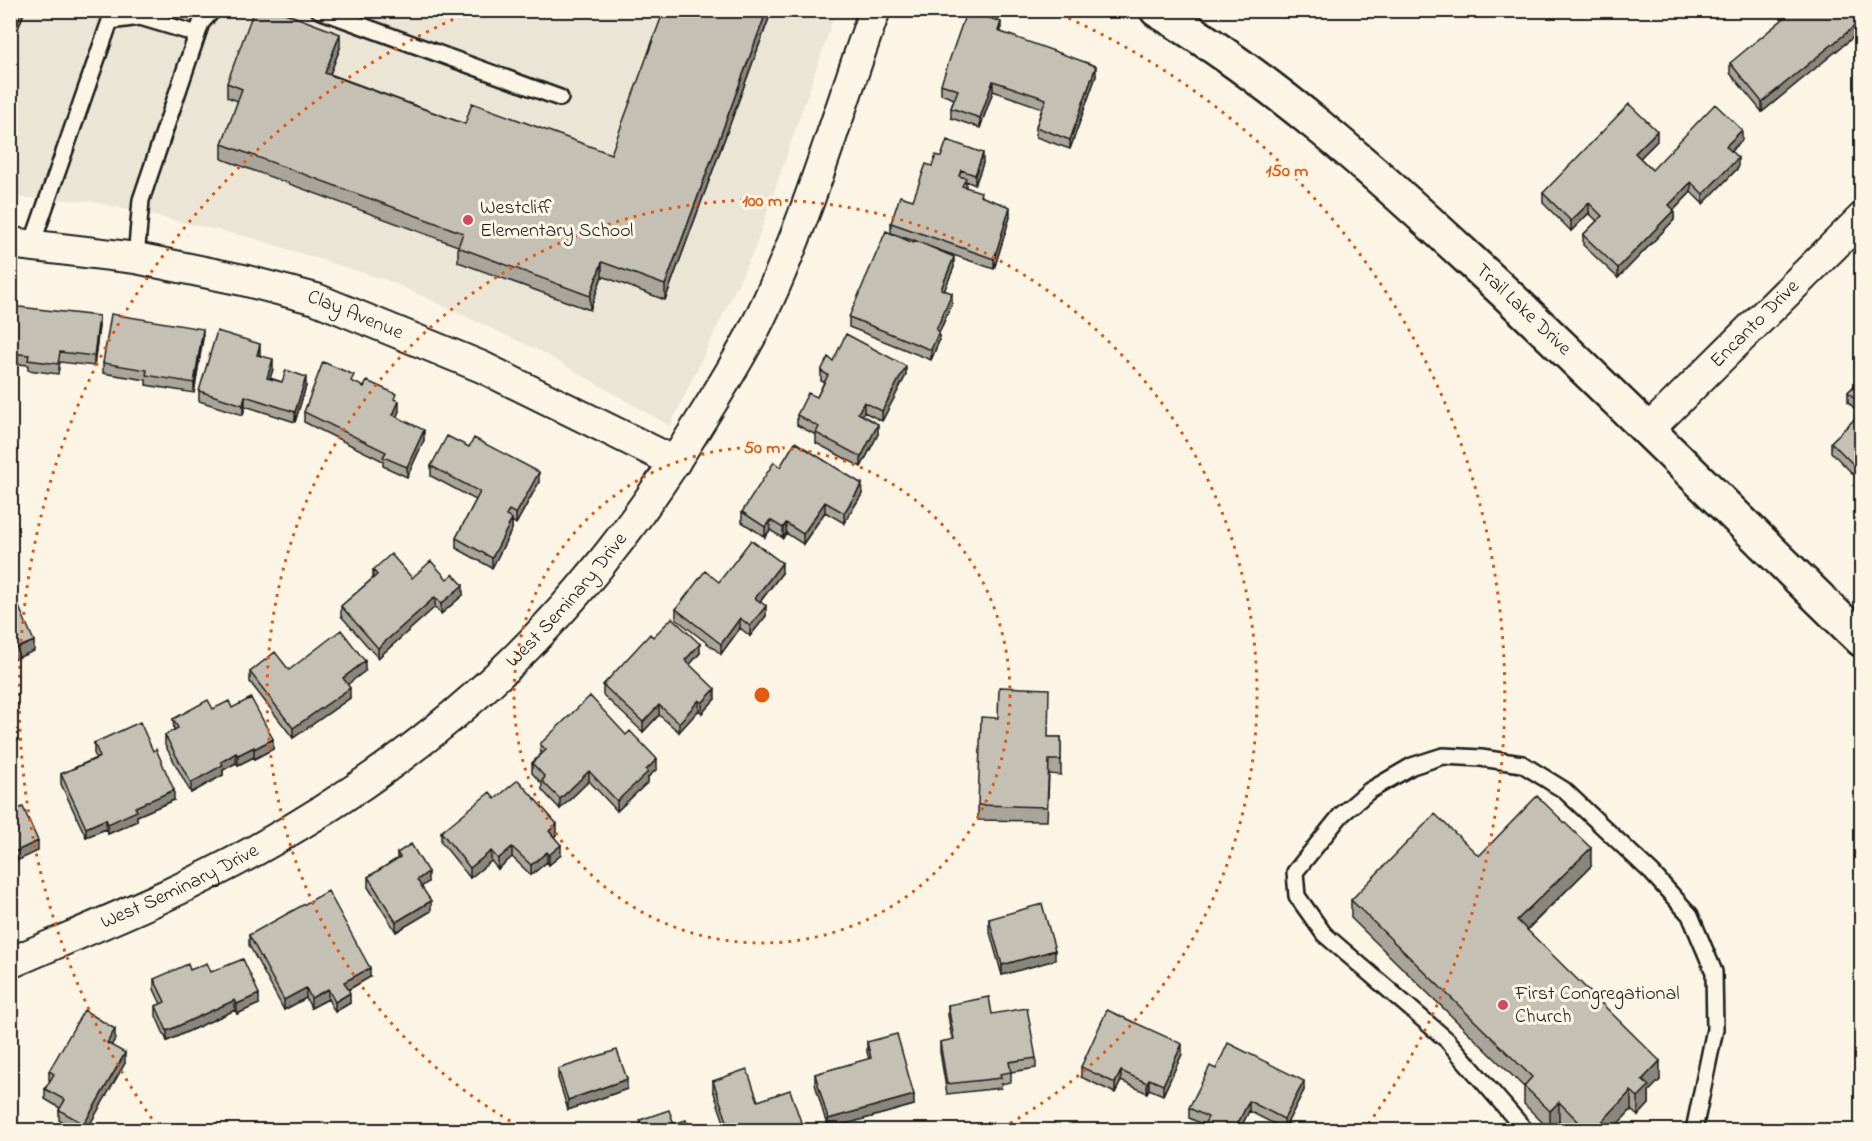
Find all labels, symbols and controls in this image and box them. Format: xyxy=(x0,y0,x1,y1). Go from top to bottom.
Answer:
text: 150 m xyxy=(1266,159,1308,185)
text: 100 m xyxy=(742,189,782,215)
place label: Westcliff Elementary School xyxy=(480,194,633,246)
marker: Westcliff Elementary School xyxy=(461,213,475,227)
street label: Trail Lake Drive xyxy=(1468,257,1578,363)
street label: Encanto Drive xyxy=(1704,273,1806,375)
street label: Clay Avenue xyxy=(304,283,408,348)
text: 50 m xyxy=(744,436,780,462)
street label: West Seminary Drive xyxy=(499,527,635,675)
centre of rings xyxy=(752,685,772,705)
street label: West Seminary Drive xyxy=(96,837,264,937)
place label: First Congregational Church xyxy=(1514,980,1680,1032)
marker: First Congregational Church xyxy=(1496,998,1510,1012)

